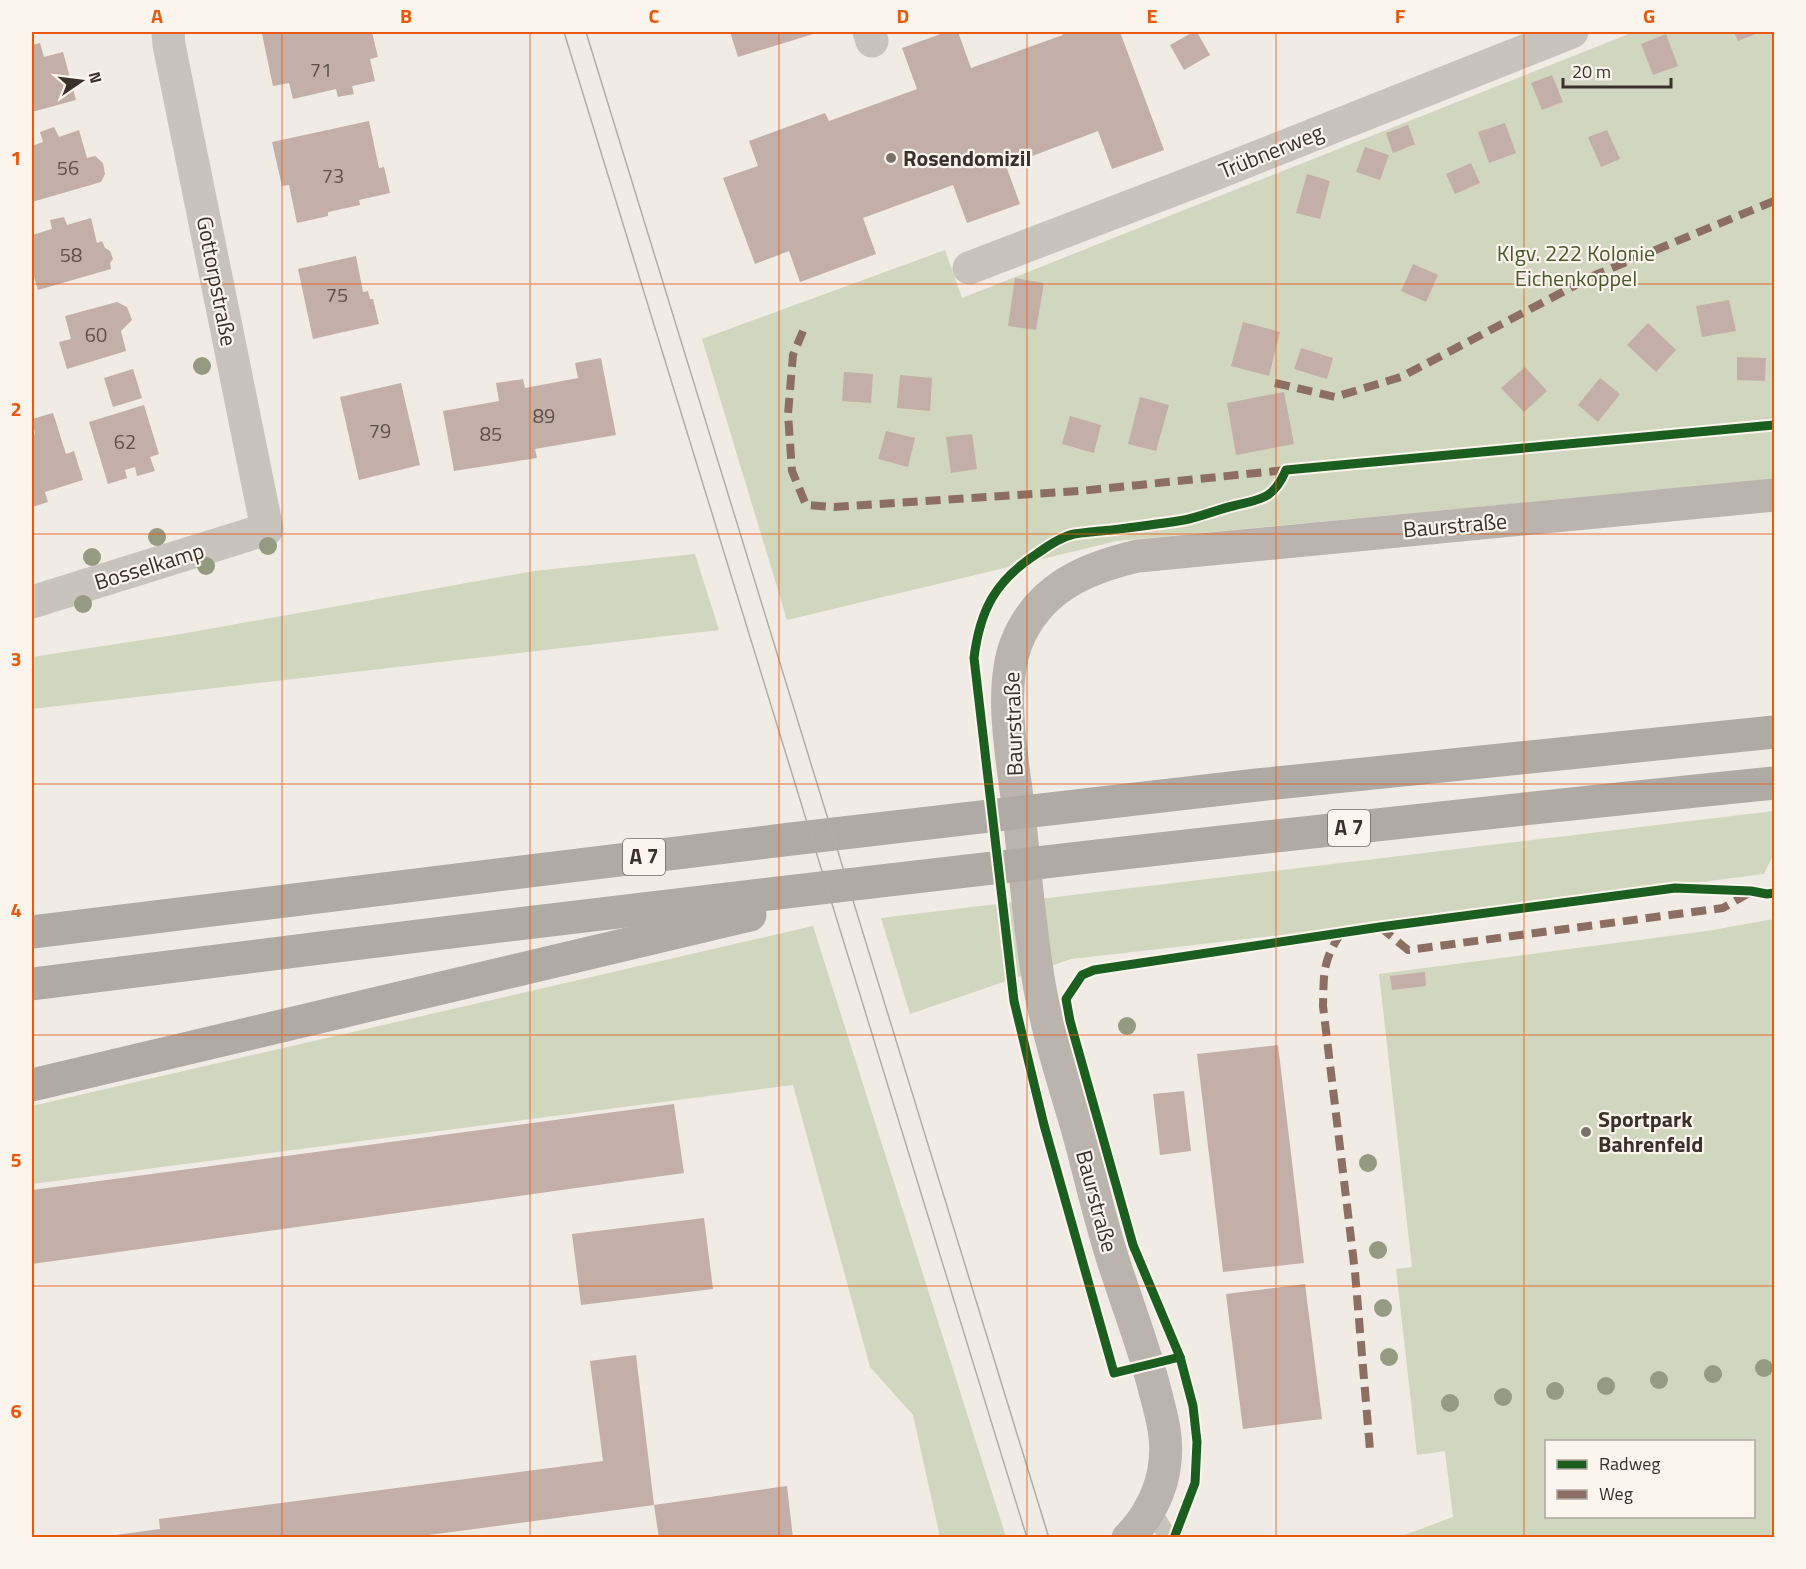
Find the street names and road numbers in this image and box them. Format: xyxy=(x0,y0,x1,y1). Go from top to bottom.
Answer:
street label: Trübnerweg xyxy=(1214,115,1328,187)
street label: Gottorpstraße xyxy=(188,213,246,349)
street label: Baurstraße xyxy=(1402,504,1508,546)
street label: Bosselkamp xyxy=(90,533,208,599)
street label: Baurstraße xyxy=(994,671,1032,777)
road number: A 7 xyxy=(1328,810,1370,846)
road number: A 7 xyxy=(623,839,665,875)
street label: Baurstraße xyxy=(1067,1146,1127,1256)

